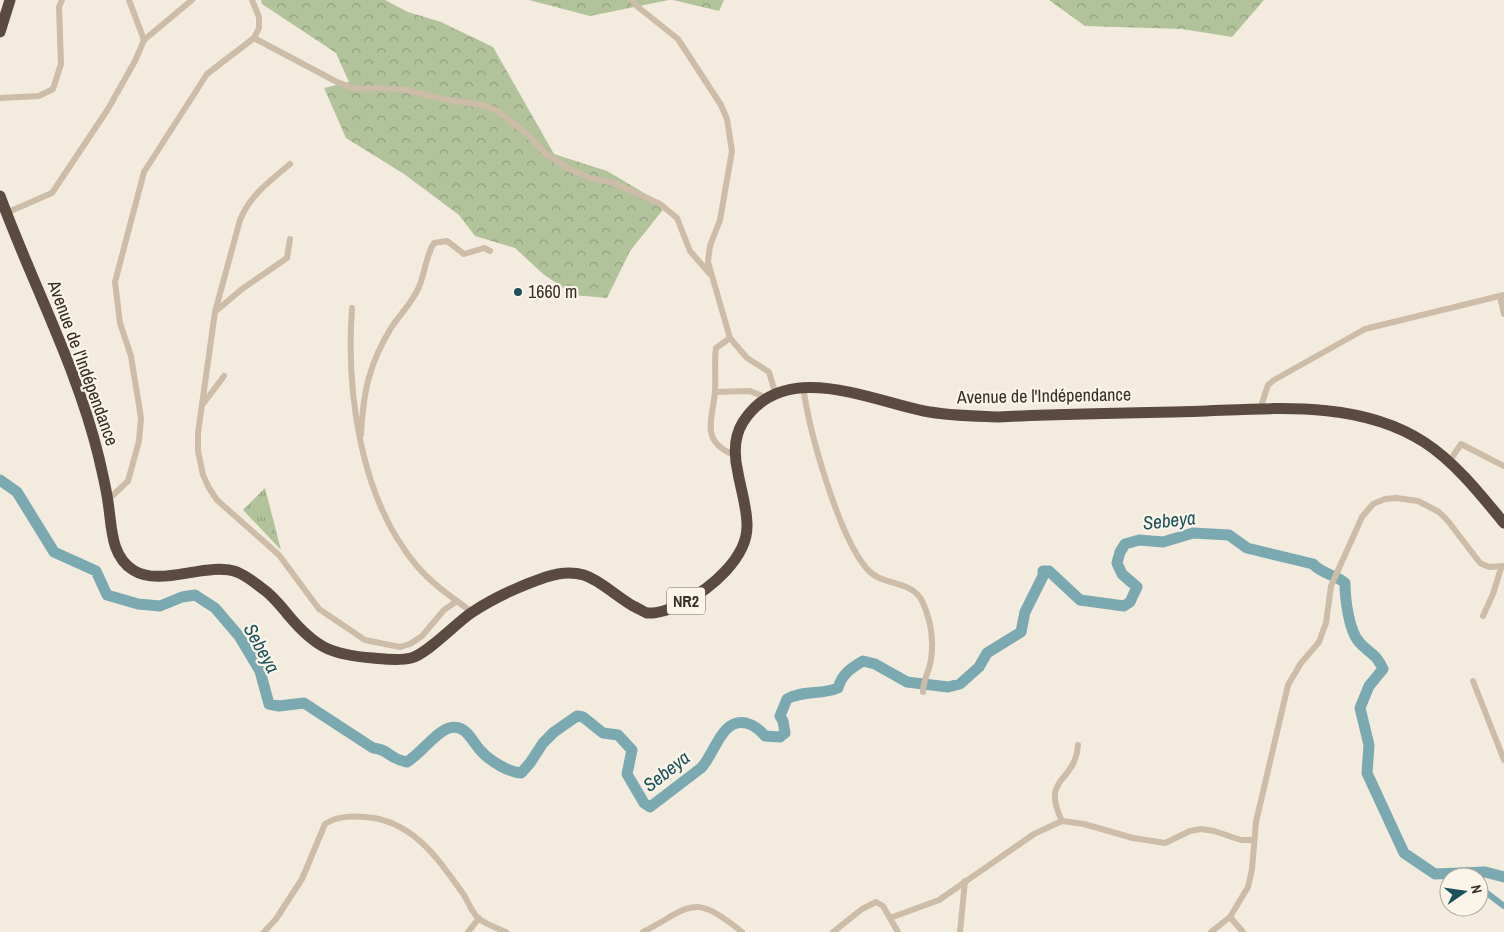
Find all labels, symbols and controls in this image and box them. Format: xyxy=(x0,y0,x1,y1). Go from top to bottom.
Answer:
street label: Avenue de l'Indépendance xyxy=(42,276,125,449)
place label: 1660 m xyxy=(528,279,577,304)
marker: 1660 m xyxy=(512,286,524,298)
street label: Avenue de l'Indépendance xyxy=(956,381,1131,410)
water label: Sebeya xyxy=(1141,504,1197,536)
road number: NR2 xyxy=(667,588,705,614)
water label: Sebeya xyxy=(238,619,286,678)
water label: Sebeya xyxy=(637,744,695,798)
north arrow xyxy=(1439,867,1489,917)
text: N xyxy=(1467,883,1486,895)

